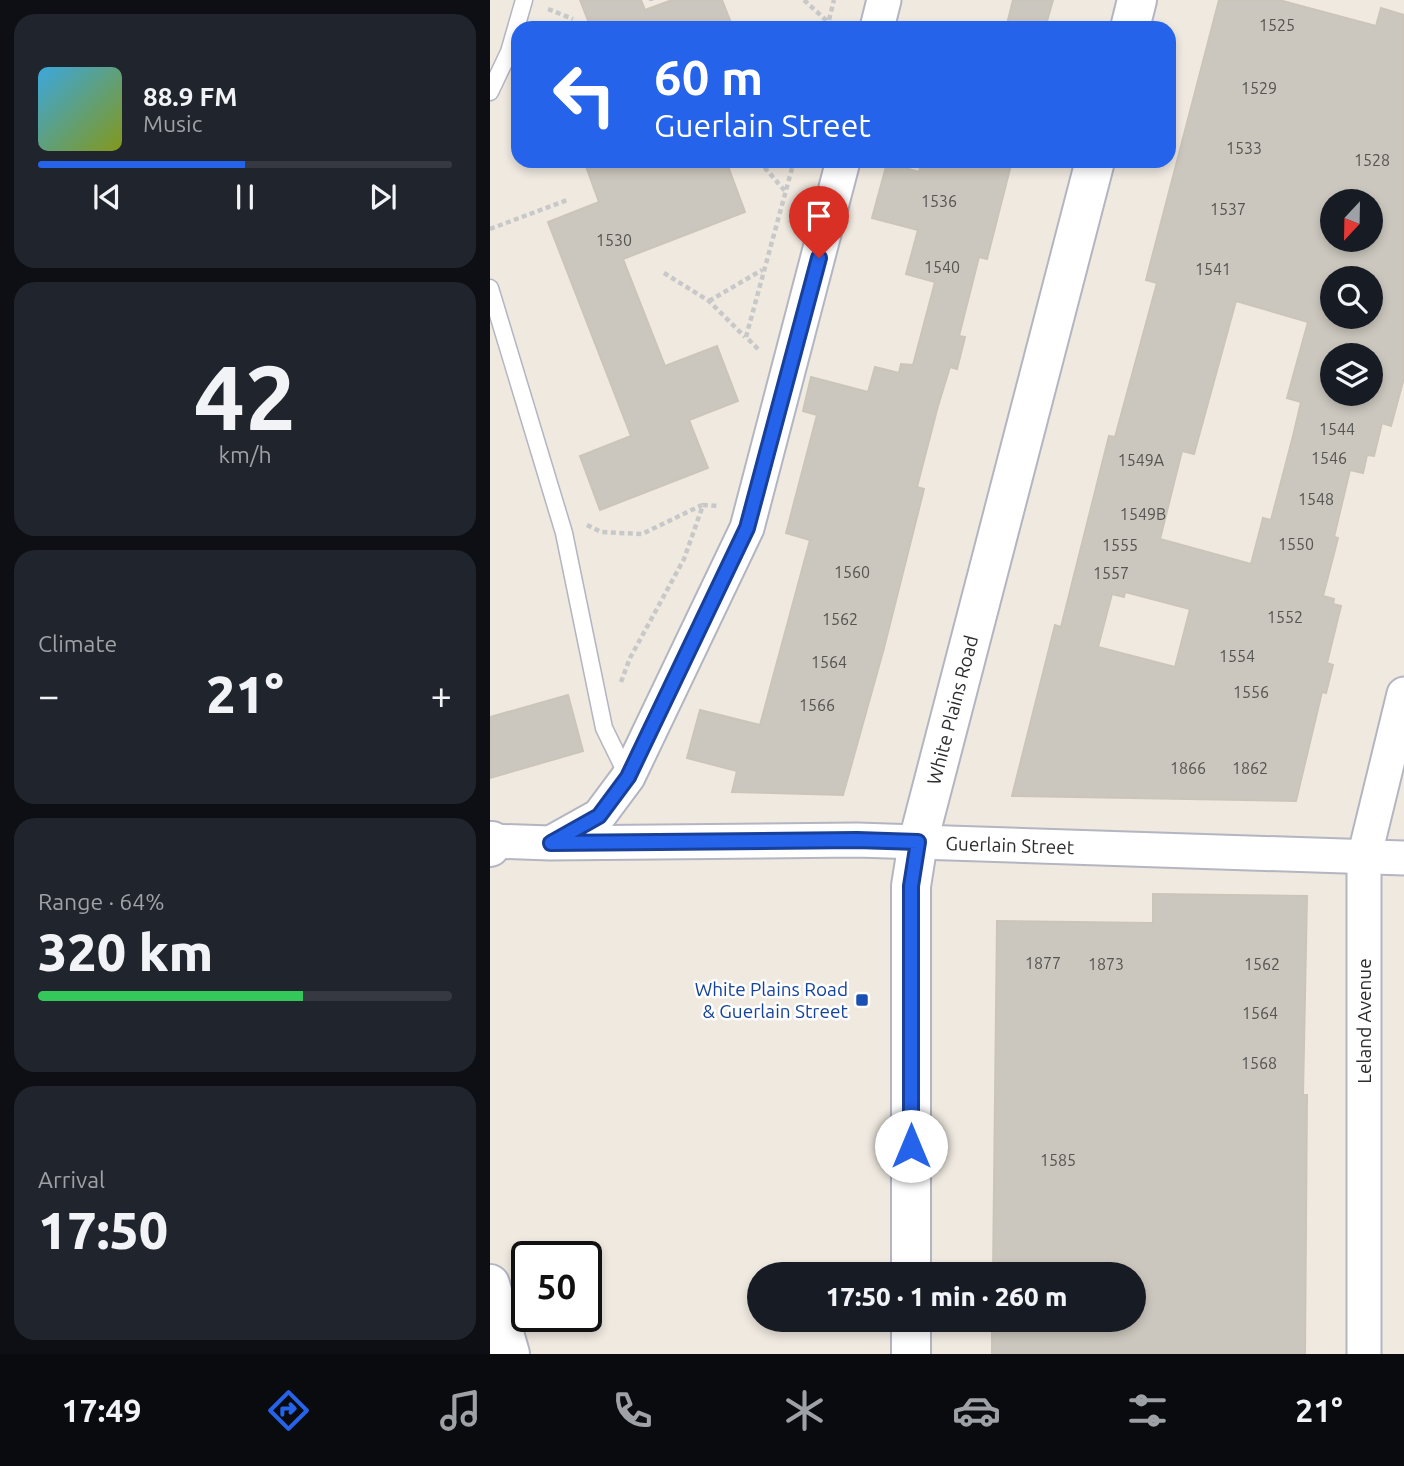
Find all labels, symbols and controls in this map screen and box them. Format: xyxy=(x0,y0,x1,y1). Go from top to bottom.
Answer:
house number: 1525 xyxy=(1259,16,1295,34)
icon: left xyxy=(539,49,630,140)
text: 60 m xyxy=(654,49,763,104)
house number: 1529 xyxy=(1241,79,1277,97)
text: 88.9 FM xyxy=(143,82,237,111)
text: Guerlain Street xyxy=(654,107,871,143)
text: Music xyxy=(143,111,202,136)
house number: 1533 xyxy=(1226,139,1262,157)
house number: 1528 xyxy=(1354,151,1390,169)
icon: previous xyxy=(88,178,126,216)
icon: pause xyxy=(226,178,264,216)
icon: next xyxy=(364,178,402,216)
pin xyxy=(789,186,849,258)
north arrow xyxy=(1320,189,1382,252)
map controls xyxy=(1320,189,1383,406)
house number: 1536 xyxy=(921,192,957,210)
icon: arrive xyxy=(800,197,838,235)
house number: 1537 xyxy=(1210,200,1246,218)
house number: 1530 xyxy=(596,231,632,249)
house number: 1540 xyxy=(924,258,960,276)
house number: 1541 xyxy=(1195,260,1231,278)
button: search xyxy=(1320,266,1383,329)
button: layers xyxy=(1320,343,1383,406)
text: 42 xyxy=(194,345,296,447)
house number: 1544 xyxy=(1319,420,1355,438)
text: km/h xyxy=(218,442,272,467)
house number: 1546 xyxy=(1311,449,1347,467)
house number: 1549A xyxy=(1118,451,1165,469)
house number: 1548 xyxy=(1298,490,1334,508)
house number: 1549B xyxy=(1120,505,1166,523)
house number: 1550 xyxy=(1278,535,1314,553)
house number: 1555 xyxy=(1102,536,1138,554)
house number: 1560 xyxy=(834,563,870,581)
house number: 1557 xyxy=(1093,564,1129,582)
house number: 1552 xyxy=(1267,608,1303,626)
house number: 1562 xyxy=(822,610,858,628)
text: Climate xyxy=(38,631,117,656)
street label: White Plains Road xyxy=(922,633,982,787)
house number: 1554 xyxy=(1219,647,1255,665)
house number: 1564 xyxy=(811,653,847,671)
text: 21° xyxy=(206,665,284,723)
text: − xyxy=(38,674,59,716)
text: + xyxy=(431,674,452,716)
house number: 1556 xyxy=(1233,683,1269,701)
house number: 1566 xyxy=(799,696,835,714)
house number: 1866 xyxy=(1170,759,1206,777)
house number: 1862 xyxy=(1232,759,1268,777)
street label: Guerlain Street xyxy=(945,832,1075,858)
text: Range · 64% xyxy=(38,889,165,914)
text: 320 km xyxy=(38,923,213,981)
house number: 1877 xyxy=(1025,954,1061,972)
house number: 1873 xyxy=(1088,955,1124,973)
house number: 1562 xyxy=(1244,955,1280,973)
street label: Leland Avenue xyxy=(1353,958,1375,1084)
place label: White Plains Road & Guerlain Street xyxy=(695,978,849,1022)
marker: White Plains Road & Guerlain Street xyxy=(854,992,870,1008)
house number: 1564 xyxy=(1242,1004,1278,1022)
house number: 1568 xyxy=(1241,1054,1277,1072)
position arrow xyxy=(874,1109,948,1183)
house number: 1585 xyxy=(1040,1151,1076,1169)
text: Arrival xyxy=(38,1167,105,1192)
text: 17:50 xyxy=(38,1201,168,1259)
speed limit sign: 50 xyxy=(511,1241,602,1332)
text: 17:50 · 1 min · 260 m xyxy=(826,1282,1067,1311)
icon: directions xyxy=(264,1386,313,1435)
icon: music xyxy=(436,1386,485,1435)
icon: phone xyxy=(608,1386,657,1435)
icon: climate xyxy=(780,1386,829,1435)
icon: car xyxy=(952,1386,1001,1435)
icon: filters xyxy=(1123,1386,1172,1435)
text: 17:49 xyxy=(61,1392,141,1428)
text: 21° xyxy=(1295,1392,1343,1428)

